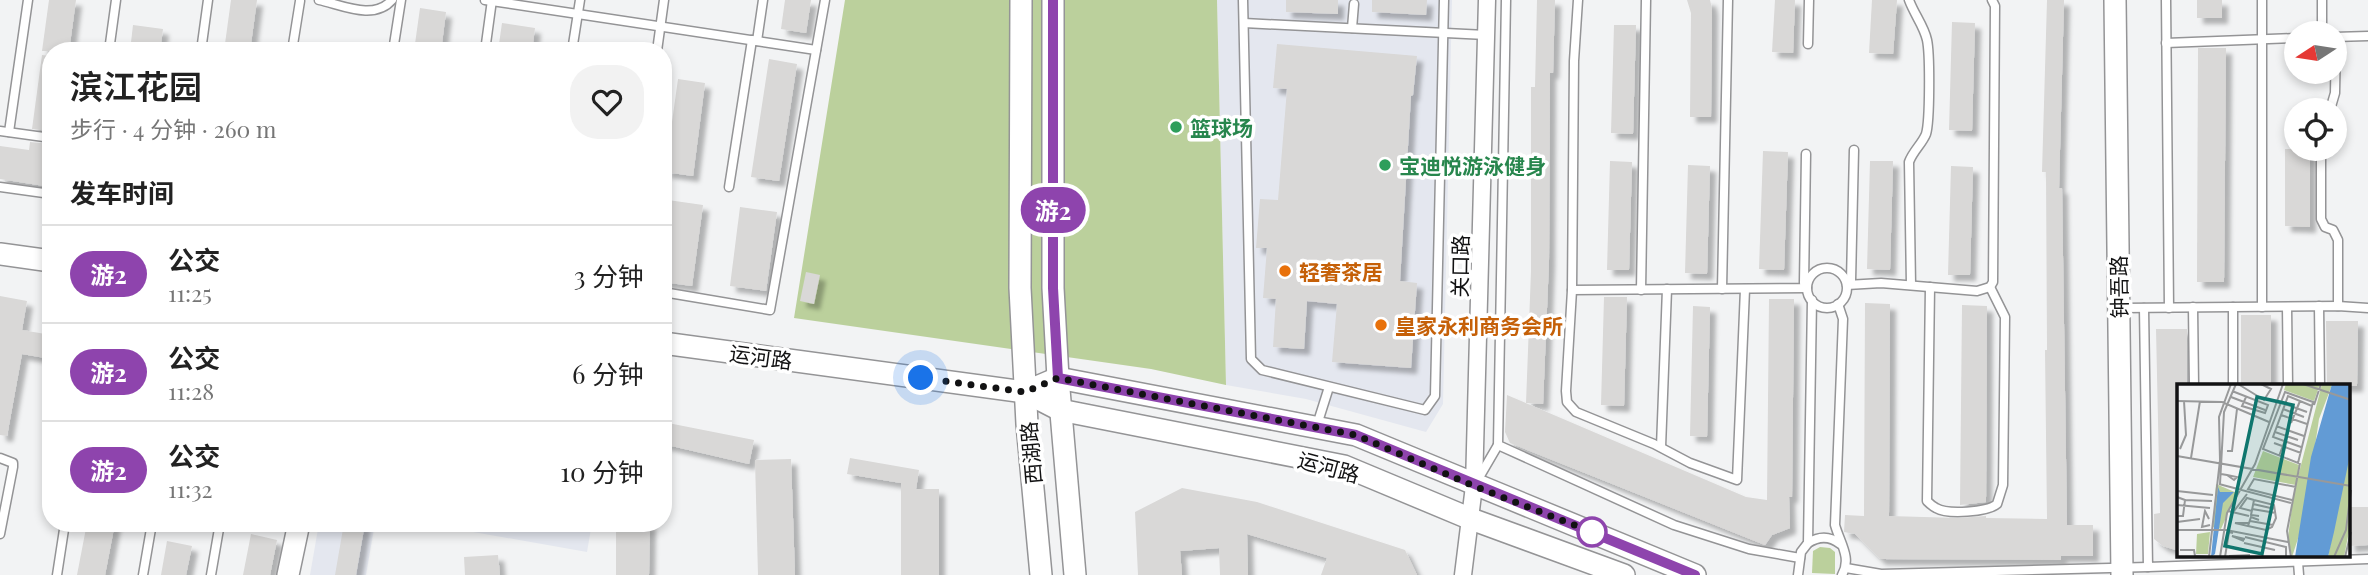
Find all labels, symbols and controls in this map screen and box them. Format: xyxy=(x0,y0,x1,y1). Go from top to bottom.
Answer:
north arrow xyxy=(2284,21,2347,84)
map controls xyxy=(2284,21,2347,161)
text: 滨江花园 xyxy=(70,63,202,107)
button: heart xyxy=(570,65,644,139)
button: locate xyxy=(2284,98,2347,161)
text: 步行 · 4 分钟 · 260 m xyxy=(70,113,277,144)
place label: 篮球场 xyxy=(1190,113,1253,141)
marker: 篮球场 xyxy=(1168,119,1184,135)
place label: 宝迪悦游泳健身 xyxy=(1399,151,1546,179)
marker: 宝迪悦游泳健身 xyxy=(1377,157,1393,173)
text: 发车时间 xyxy=(70,175,174,210)
line badge: 游2 xyxy=(1021,187,1084,233)
text: 游2 xyxy=(1035,194,1071,226)
street label: 关口路 xyxy=(1444,234,1474,298)
text: 公交 xyxy=(168,242,220,277)
street label: 钟吾路 xyxy=(2103,255,2133,319)
place label: 轻奢茶居 xyxy=(1299,257,1383,285)
text: 游2 xyxy=(90,258,127,290)
text: 3 分钟 xyxy=(574,258,644,293)
marker: 轻奢茶居 xyxy=(1277,263,1293,279)
text: 11:25 xyxy=(168,277,212,308)
place label: 皇家永利商务会所 xyxy=(1395,311,1563,339)
marker: 皇家永利商务会所 xyxy=(1373,317,1389,333)
street label: 运河路 xyxy=(728,338,794,374)
text: 公交 xyxy=(168,340,220,375)
text: 游2 xyxy=(90,356,127,388)
text: 6 分钟 xyxy=(572,356,644,391)
your location xyxy=(903,360,938,395)
text: 11:28 xyxy=(168,375,214,406)
inset map xyxy=(2177,384,2350,558)
street label: 西湖路 xyxy=(1013,420,1047,486)
text: 公交 xyxy=(168,438,220,473)
street label: 运河路 xyxy=(1295,444,1363,488)
text: 游2 xyxy=(90,454,127,486)
text: 10 分钟 xyxy=(560,454,644,489)
text: 11:32 xyxy=(168,473,213,504)
unlabelled marker xyxy=(1577,517,1607,547)

